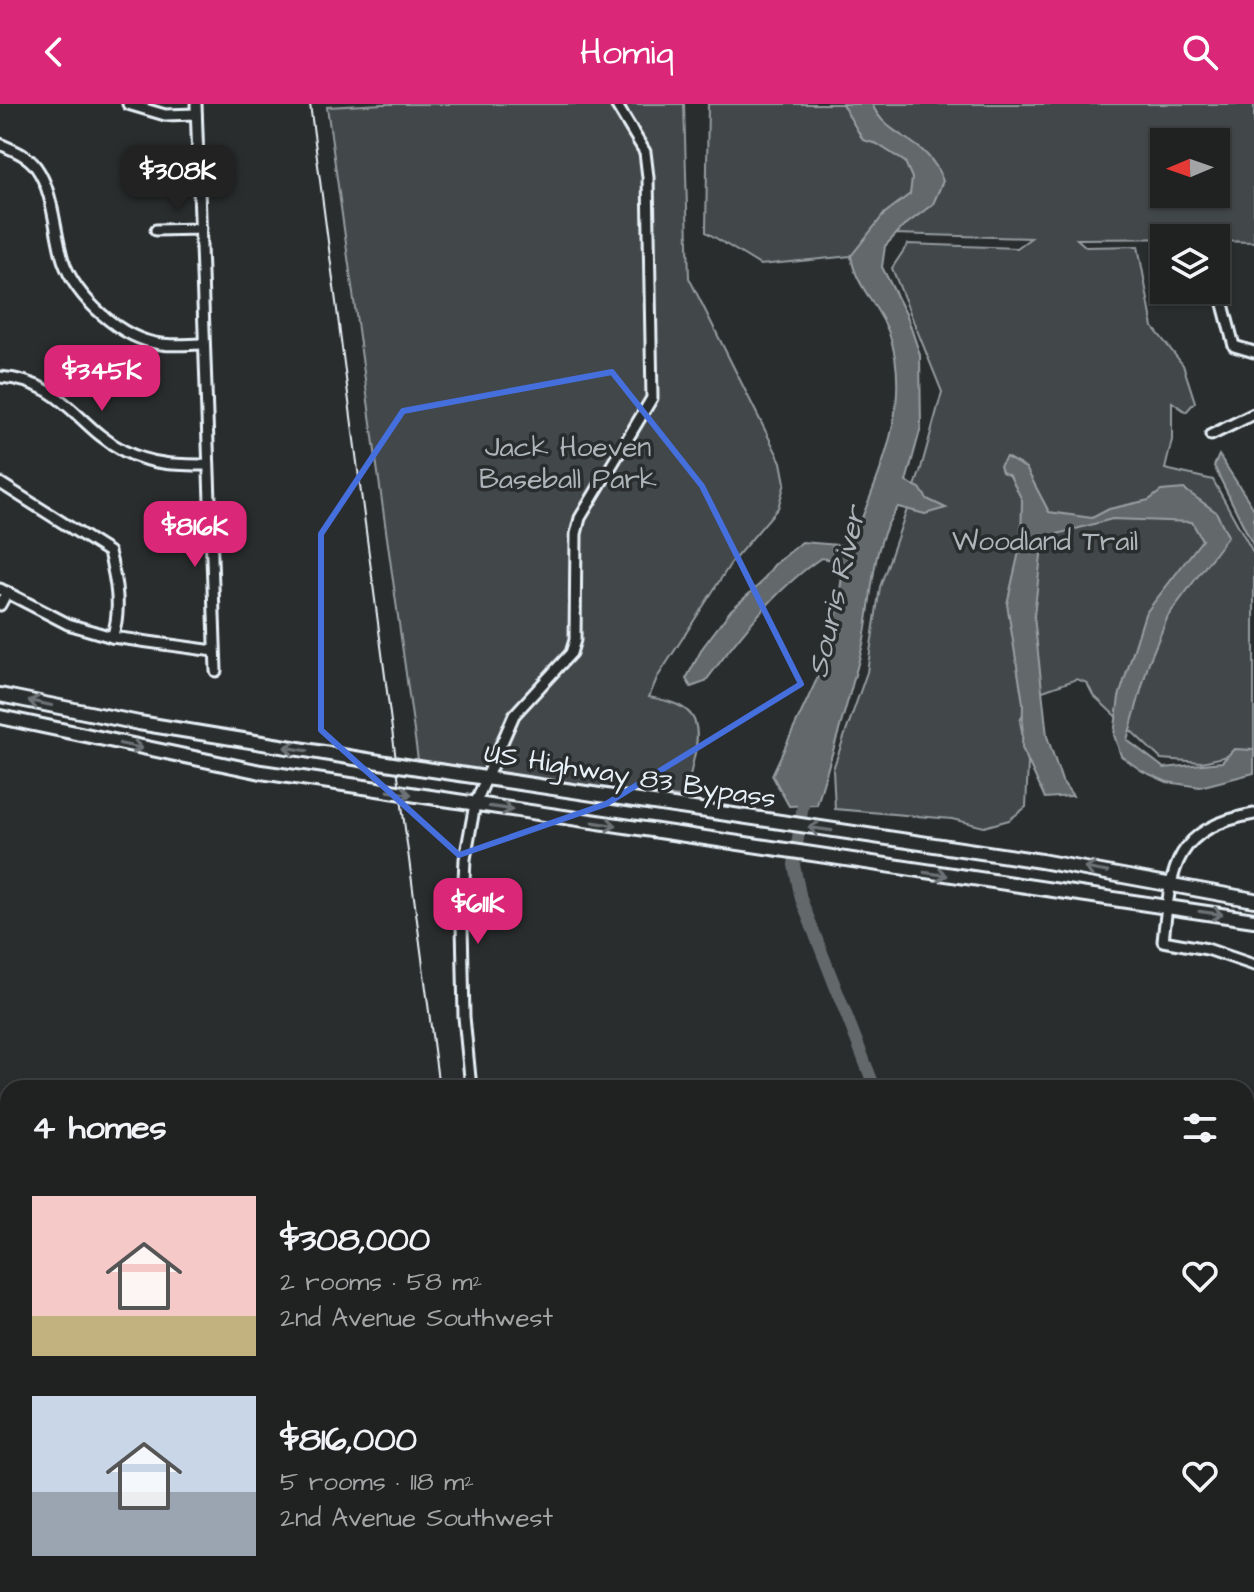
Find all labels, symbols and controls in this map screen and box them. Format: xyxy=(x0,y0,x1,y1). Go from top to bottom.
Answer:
text: Homiq xyxy=(580,27,674,78)
icon: back xyxy=(32,30,76,74)
icon: search xyxy=(1178,30,1222,74)
north arrow xyxy=(1150,128,1230,208)
map controls xyxy=(1150,128,1230,304)
pin: $308K xyxy=(122,145,234,213)
text: $308K xyxy=(140,153,216,189)
button: layers xyxy=(1150,224,1230,304)
pin: $345K xyxy=(46,345,158,413)
text: $345K xyxy=(62,353,142,389)
park label: Jack Hoeven Baseball Park xyxy=(479,428,657,499)
water label: Souris River xyxy=(797,499,878,681)
pin: $816K xyxy=(139,501,251,569)
text: $816K xyxy=(162,509,228,545)
park label: Woodland Trail xyxy=(952,522,1138,561)
one-way arrow xyxy=(28,695,54,710)
street label: US Highway 83 Bypass xyxy=(481,734,779,820)
one-way arrow xyxy=(118,739,143,754)
one-way arrow xyxy=(284,741,310,756)
one-way arrow xyxy=(387,786,412,801)
one-way arrow xyxy=(488,801,513,816)
one-way arrow xyxy=(592,817,617,832)
one-way arrow xyxy=(808,820,833,835)
one-way arrow xyxy=(1084,862,1109,877)
one-way arrow xyxy=(923,867,948,882)
pin: $611K xyxy=(422,878,534,946)
text: $611K xyxy=(451,886,505,922)
one-way arrow xyxy=(1198,907,1223,922)
text: 4 homes xyxy=(32,1104,167,1152)
icon: filters xyxy=(1178,1106,1222,1150)
text: $308,000 xyxy=(280,1216,430,1264)
icon: home xyxy=(96,1228,192,1324)
icon: heart xyxy=(1178,1254,1222,1298)
text: 2 rooms · 58 m² xyxy=(280,1264,482,1300)
text: 2nd Avenue Southwest xyxy=(280,1300,553,1336)
text: $816,000 xyxy=(280,1416,417,1464)
icon: home xyxy=(96,1428,192,1524)
icon: heart xyxy=(1178,1454,1222,1498)
text: 5 rooms · 118 m² xyxy=(280,1464,474,1500)
text: 2nd Avenue Southwest xyxy=(280,1500,553,1536)

